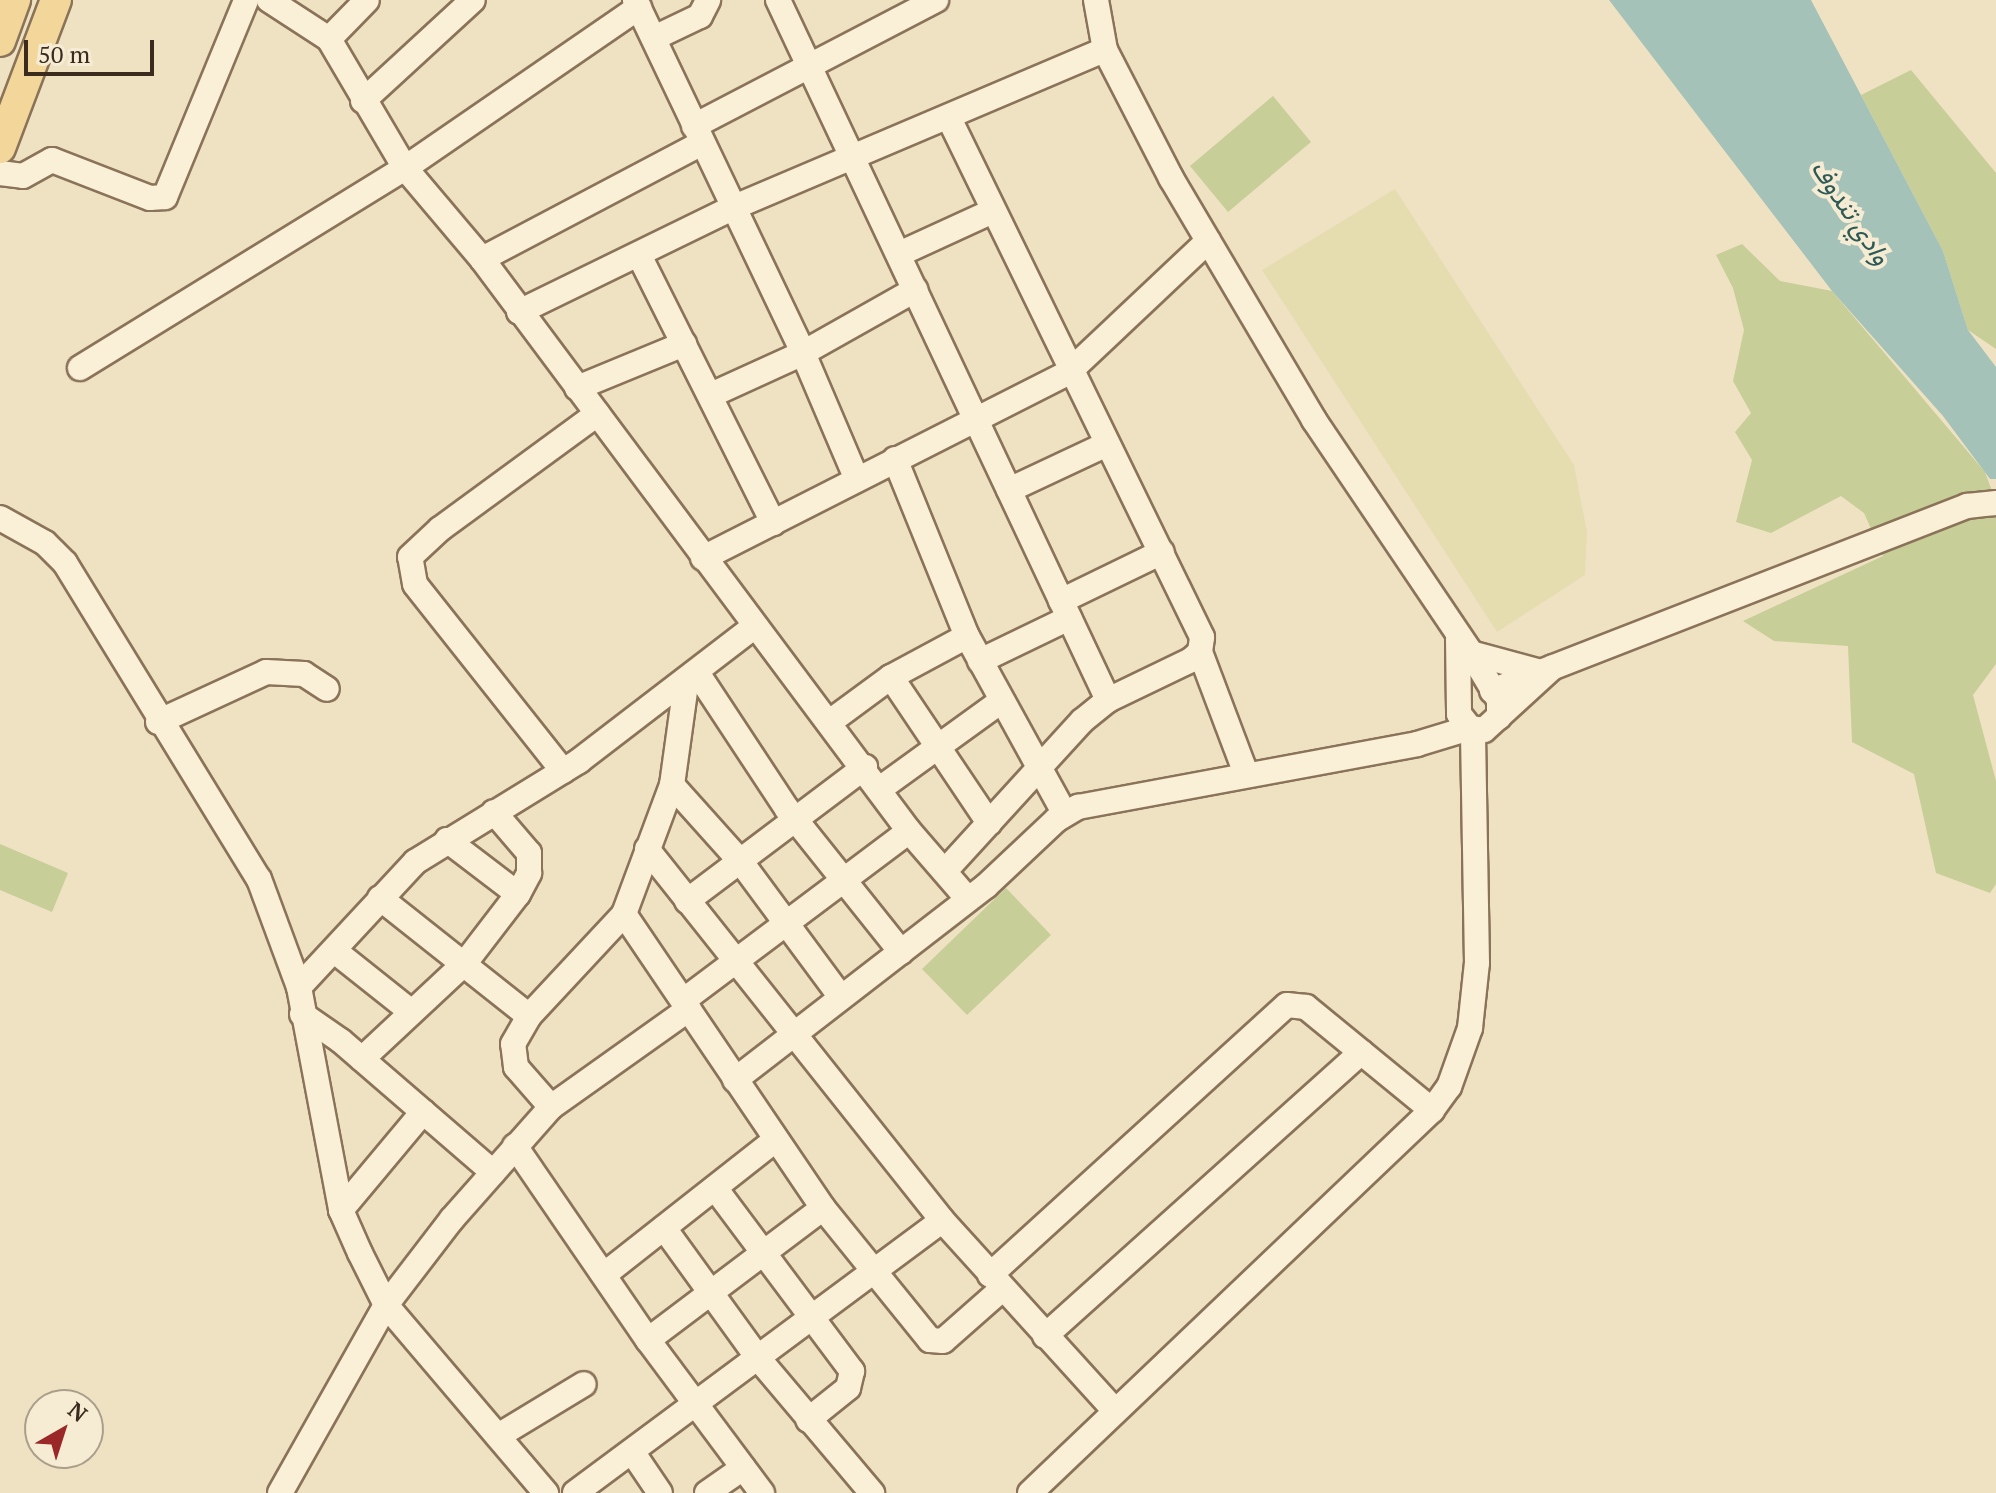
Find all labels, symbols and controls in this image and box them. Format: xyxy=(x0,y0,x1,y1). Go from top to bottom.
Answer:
scale bar xyxy=(28,24,158,74)
text: 50 m xyxy=(38,38,90,70)
water label: وادي تندوف xyxy=(1805,154,1897,270)
north arrow xyxy=(24,1389,104,1469)
text: N xyxy=(63,1395,94,1428)

